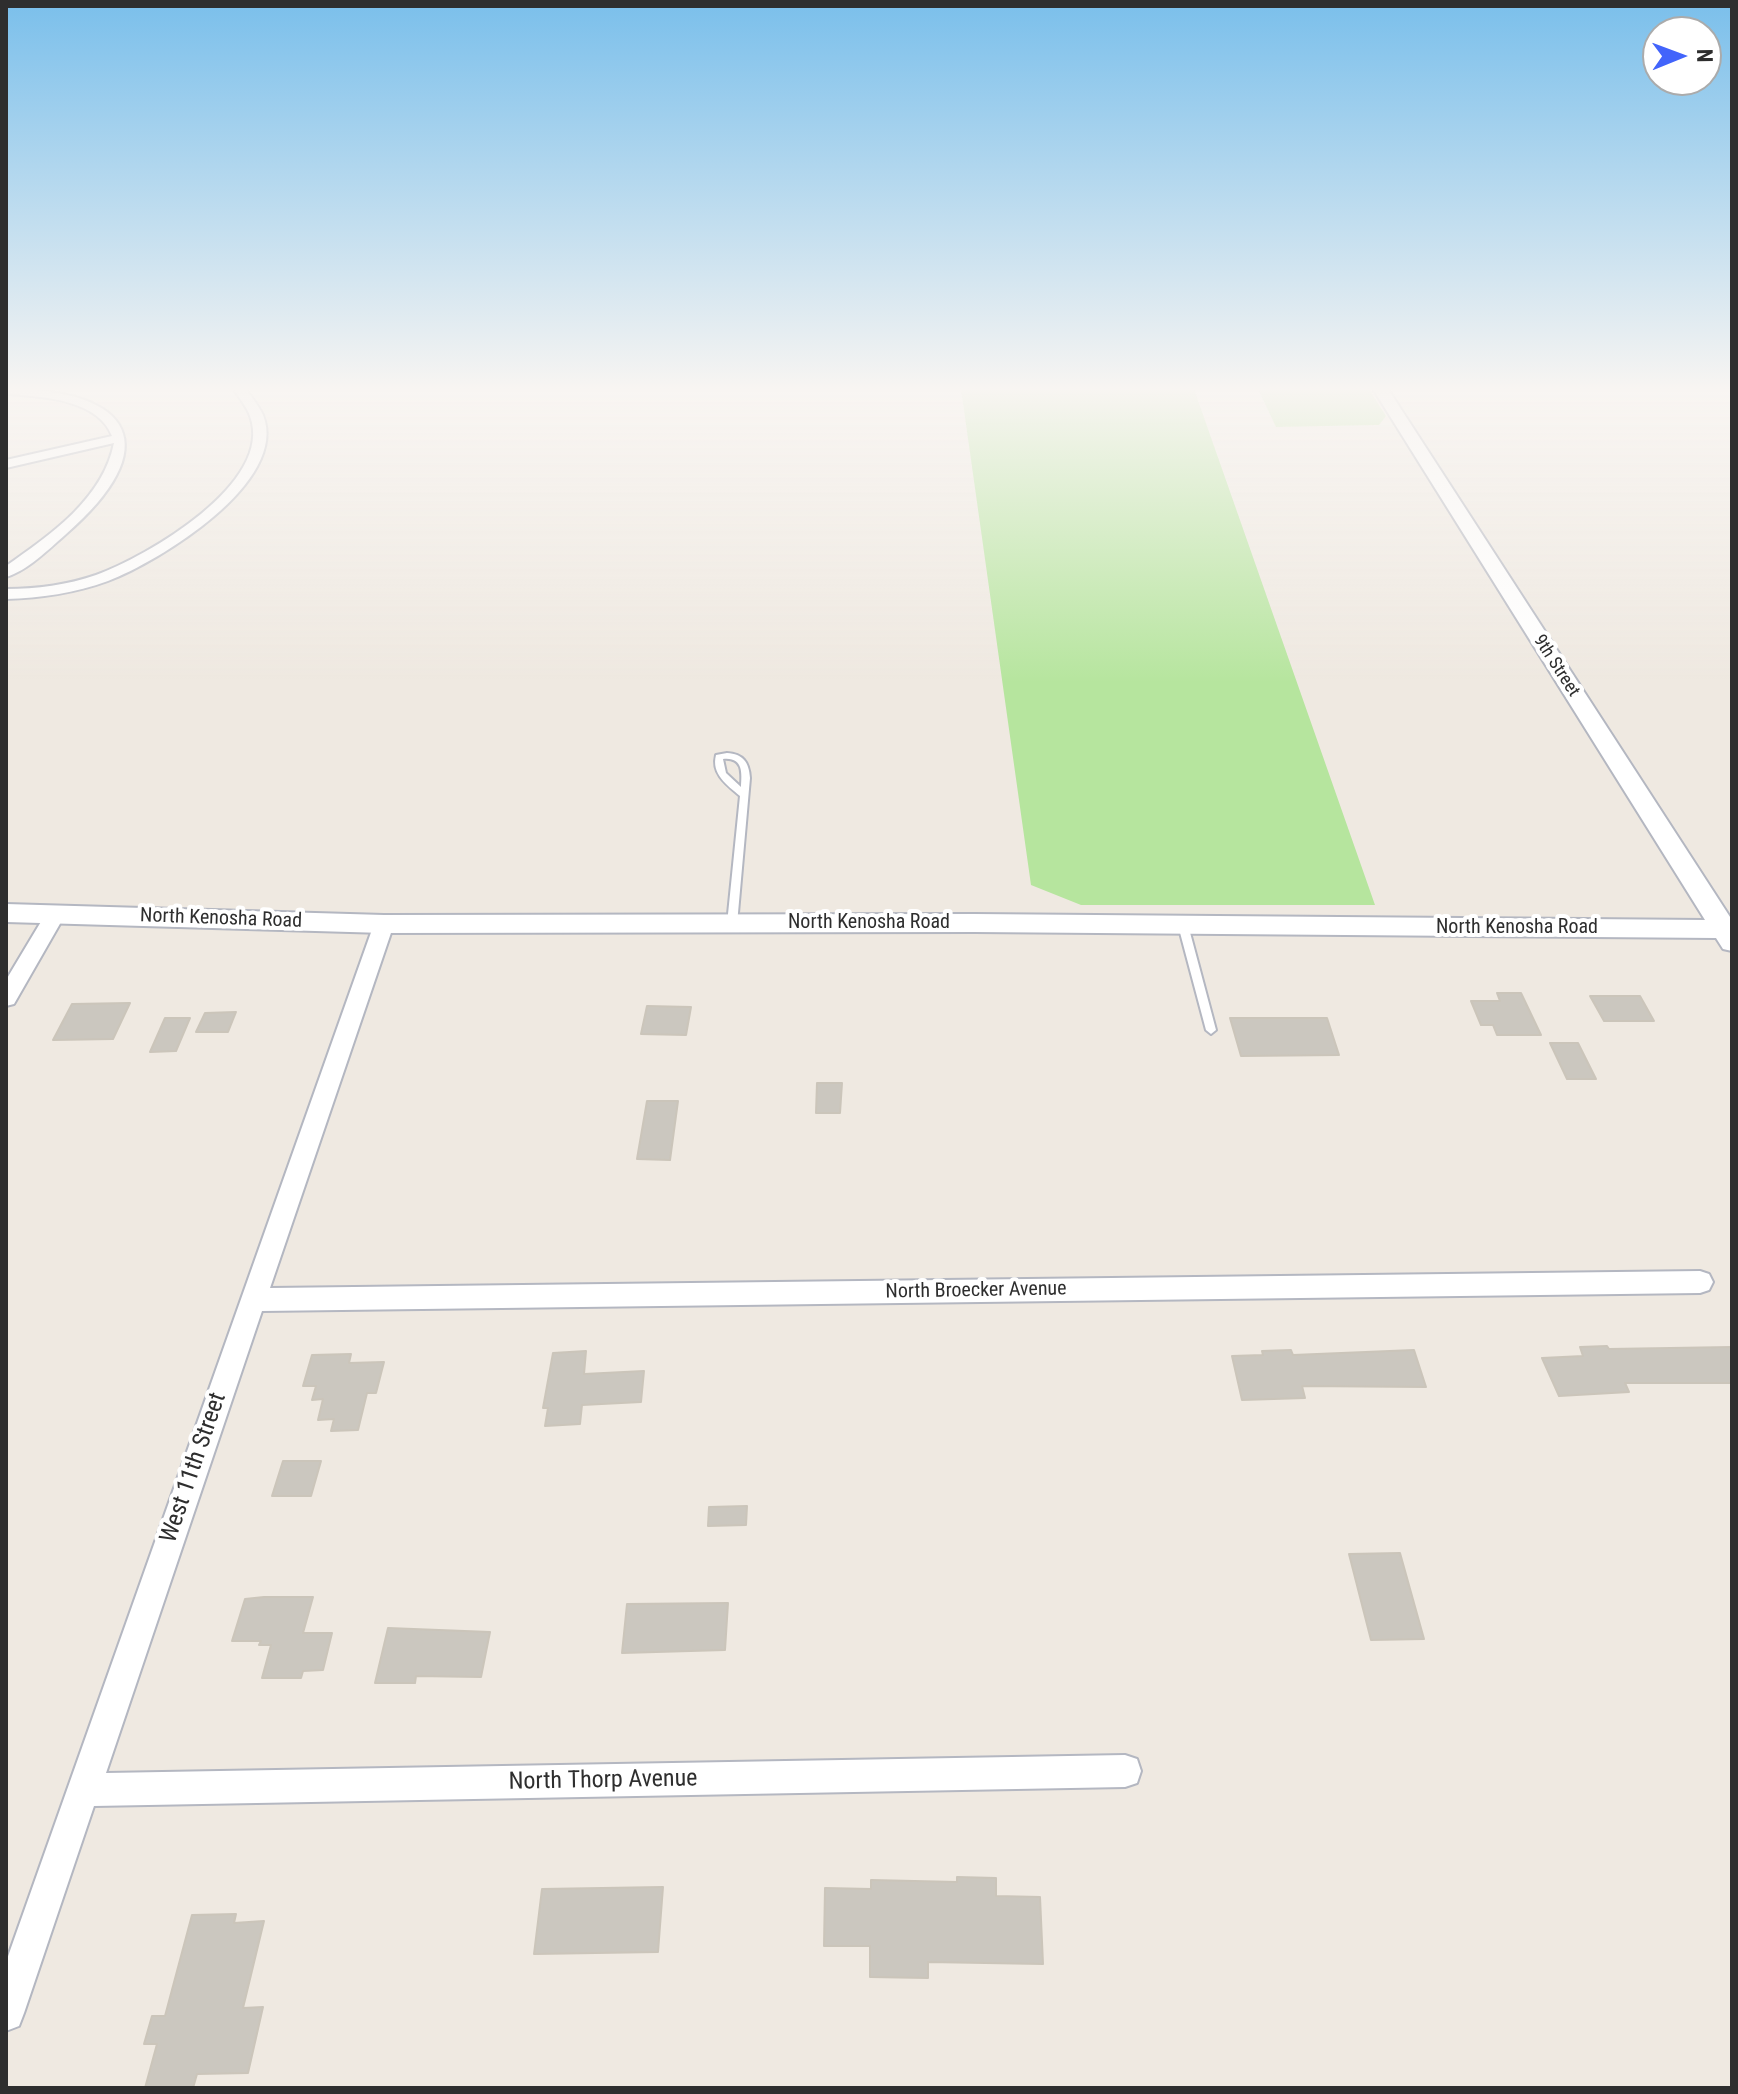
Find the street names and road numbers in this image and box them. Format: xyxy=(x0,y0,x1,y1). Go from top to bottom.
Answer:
street label: 9th Street xyxy=(1528,631,1584,701)
street label: North Kenosha Road xyxy=(140,904,302,934)
street label: North Kenosha Road xyxy=(788,911,950,935)
street label: North Kenosha Road xyxy=(1436,916,1598,940)
street label: North Broecker Avenue xyxy=(885,1277,1067,1305)
street label: West 11th Street xyxy=(155,1389,233,1547)
street label: North Thorp Avenue xyxy=(508,1765,698,1797)

